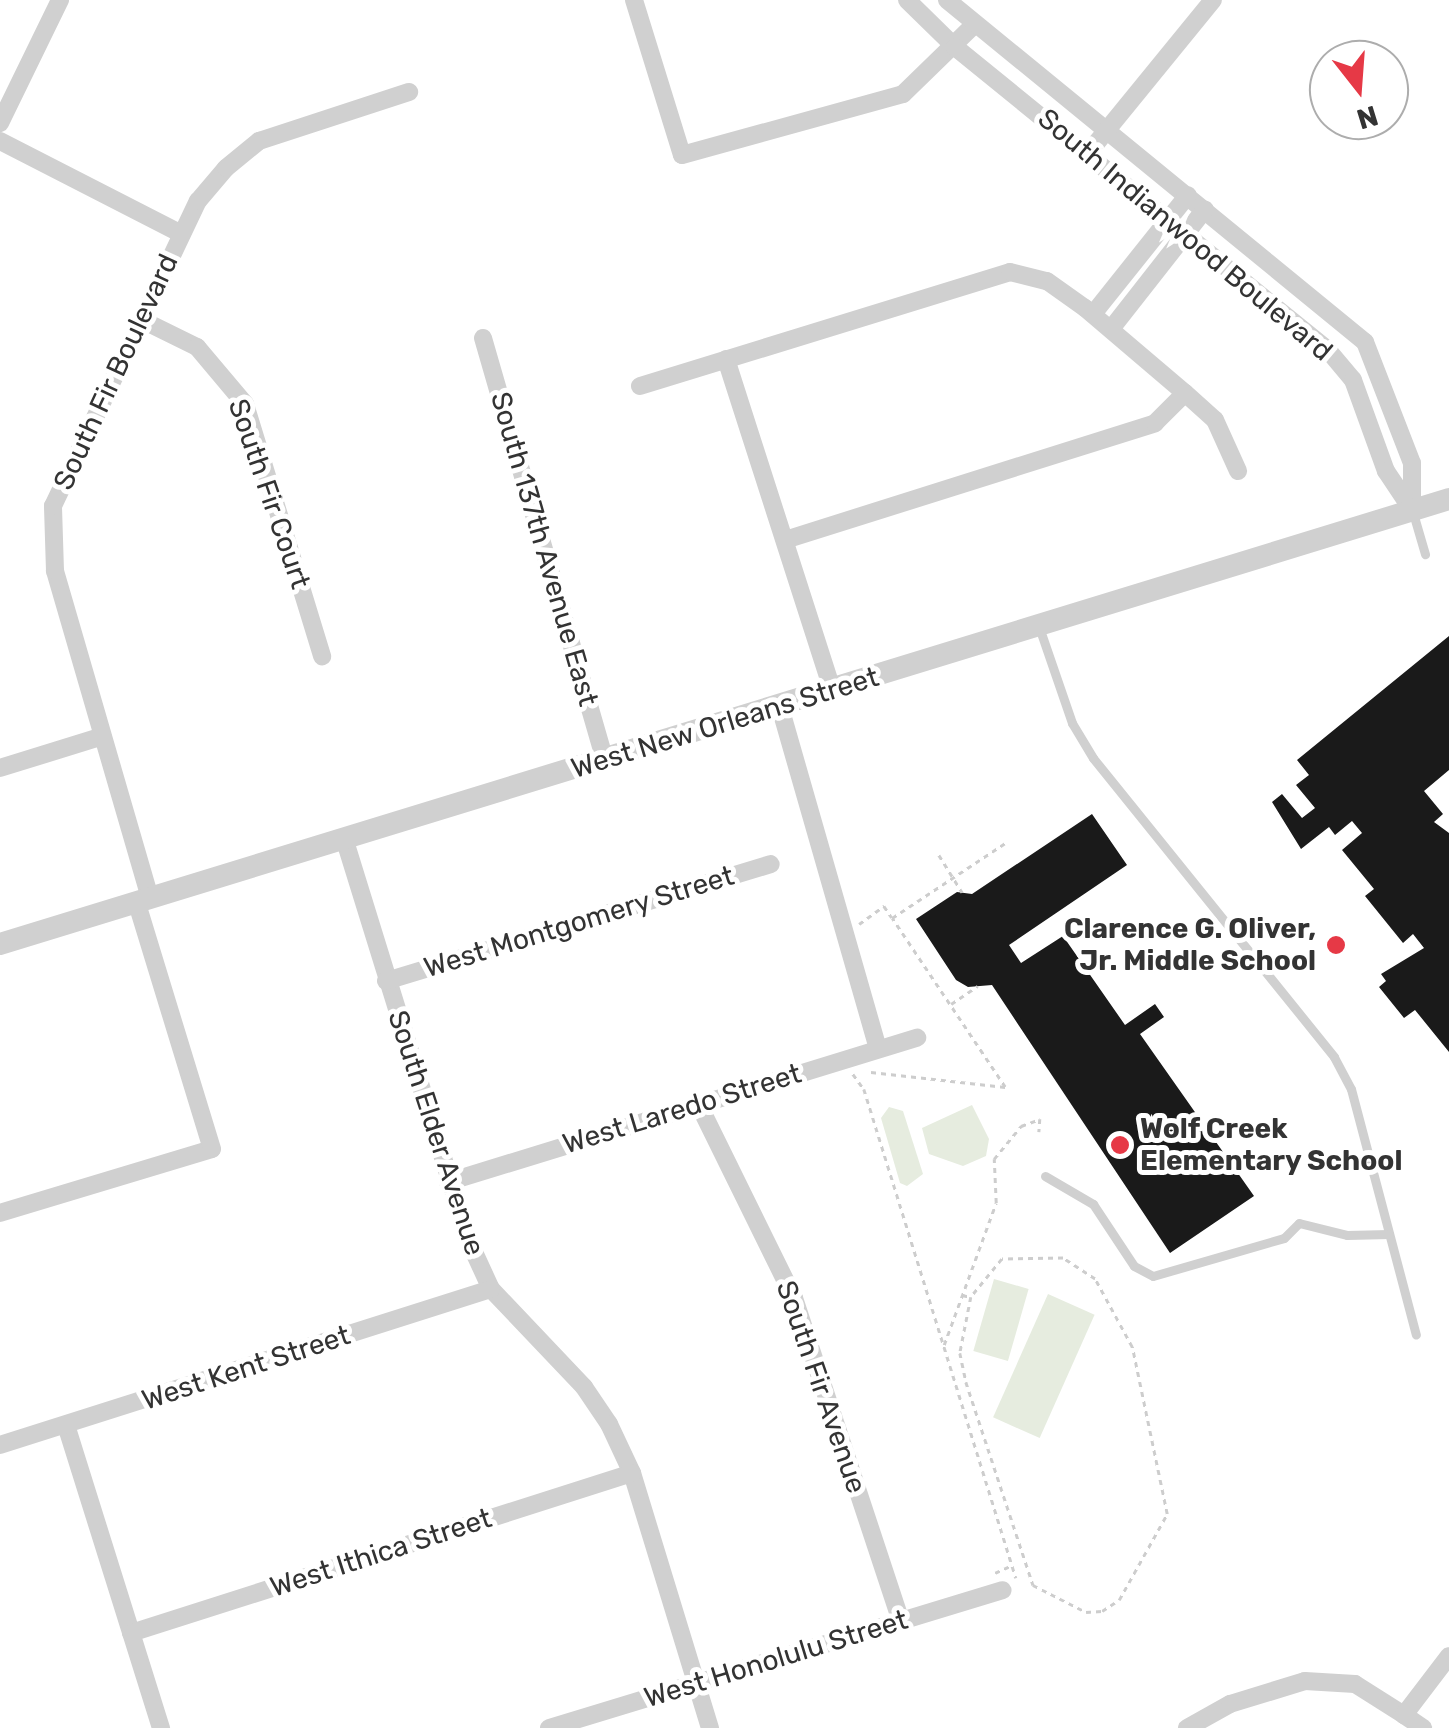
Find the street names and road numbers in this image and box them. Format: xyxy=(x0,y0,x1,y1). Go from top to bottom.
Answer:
street label: South Indianwood Boulevard xyxy=(1031,102,1339,368)
street label: South Fir Boulevard xyxy=(46,249,186,495)
street label: South 137th Avenue East xyxy=(483,388,605,710)
street label: South Fir Court xyxy=(221,394,317,594)
street label: West New Orleans Street xyxy=(567,660,883,786)
street label: West Montgomery Street xyxy=(420,859,738,985)
street label: South Elder Avenue xyxy=(380,1006,492,1260)
street label: West Laredo Street xyxy=(559,1057,805,1161)
street label: South Fir Avenue xyxy=(769,1276,873,1498)
street label: West Kent Street xyxy=(138,1319,354,1417)
street label: West Ithica Street xyxy=(266,1501,496,1605)
street label: West Honolulu Street xyxy=(640,1603,912,1715)

